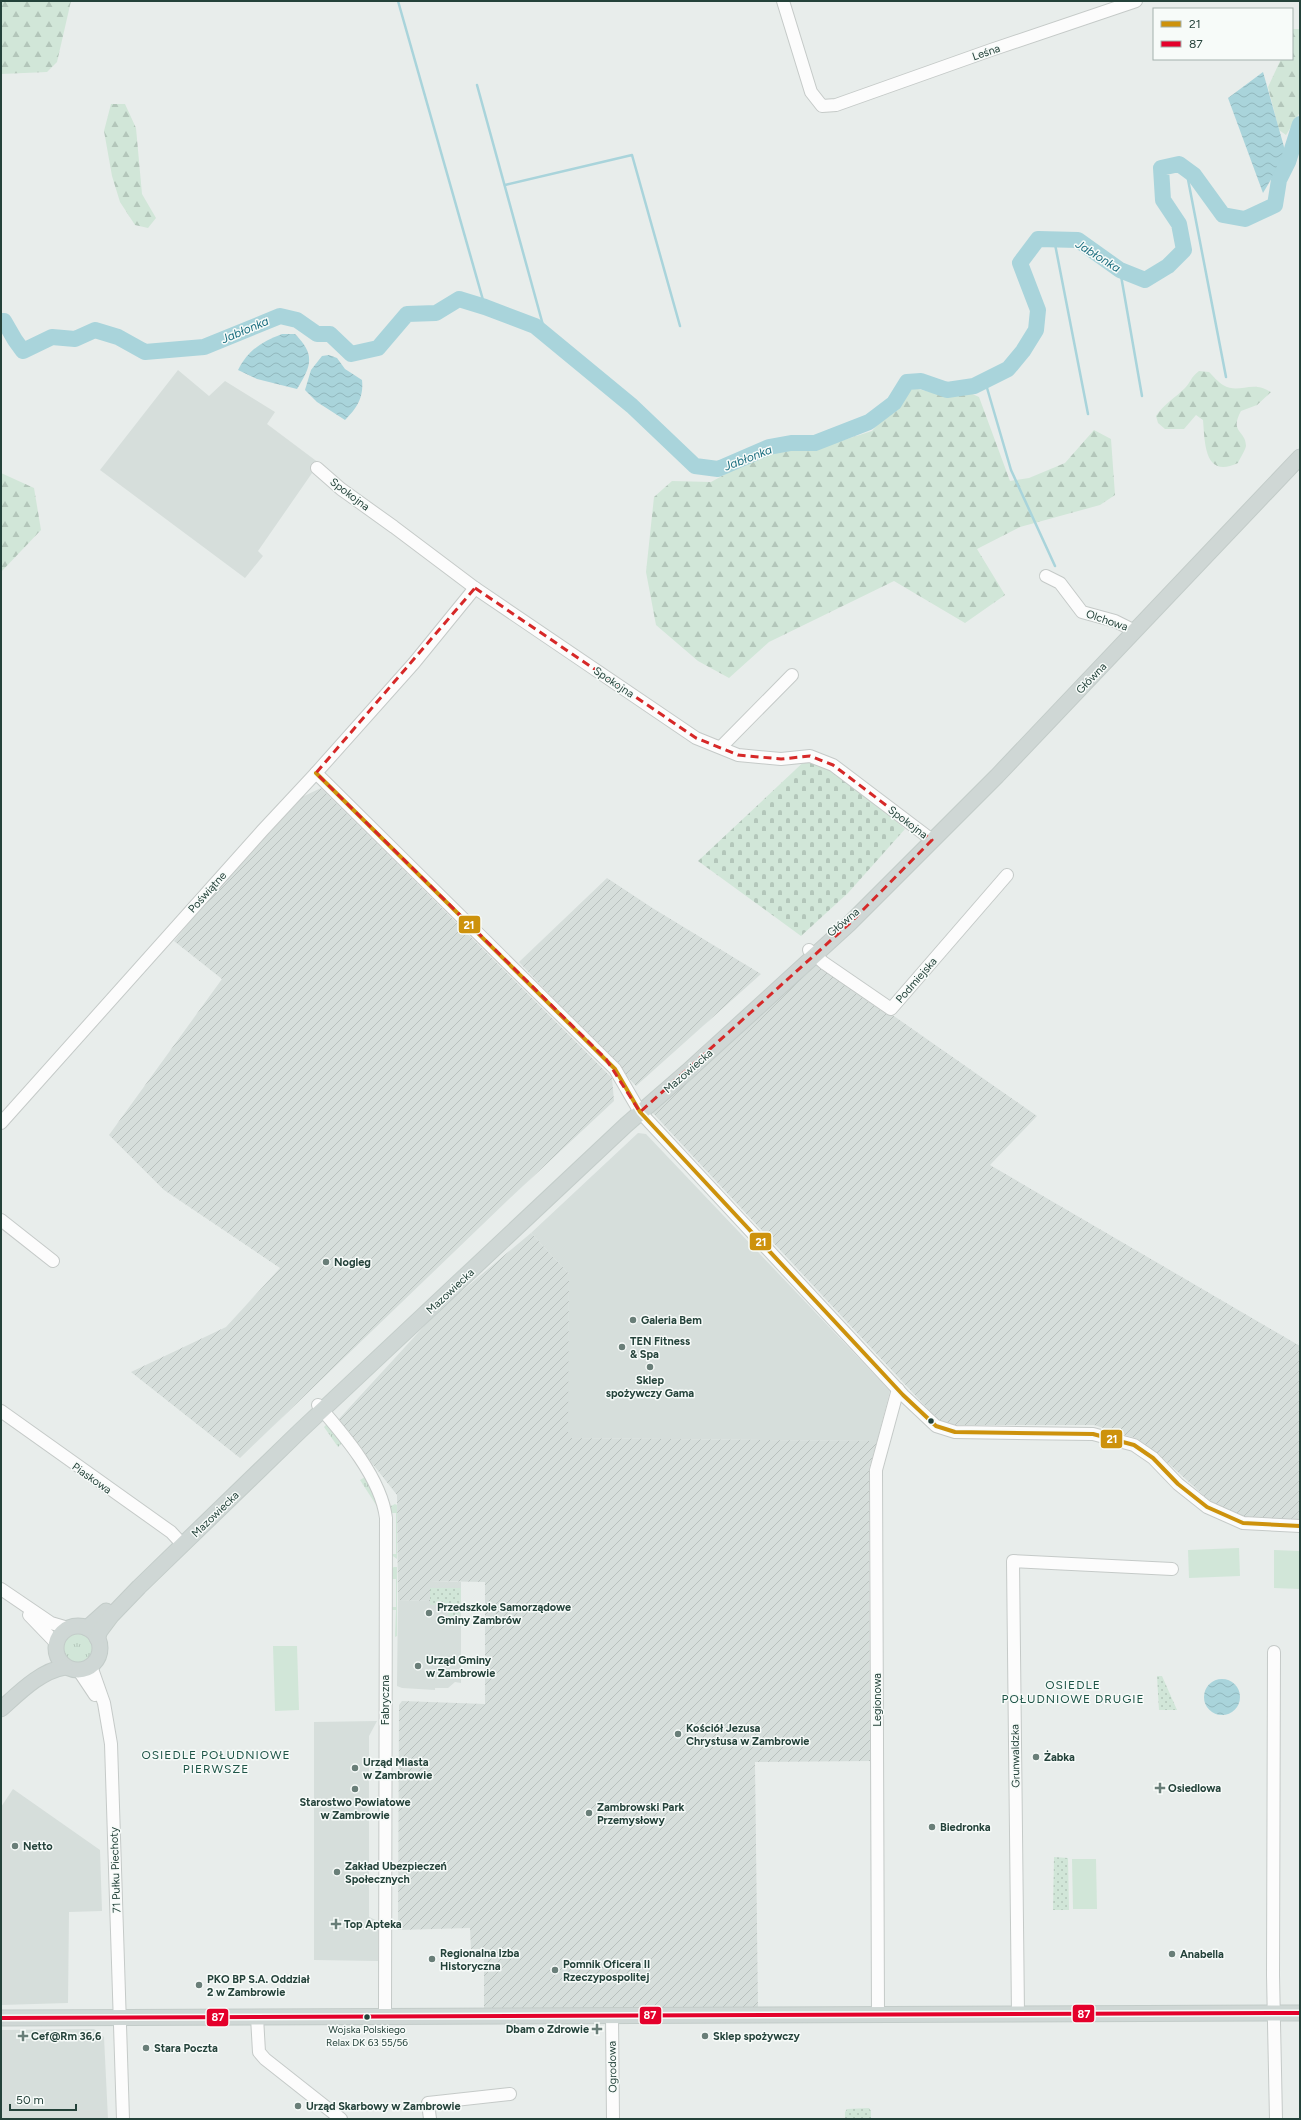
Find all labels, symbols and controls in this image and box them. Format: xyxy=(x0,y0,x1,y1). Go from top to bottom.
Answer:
legend xyxy=(1153,8,1293,60)
text: 21 xyxy=(1189,17,1201,31)
text: 87 xyxy=(1189,37,1203,51)
street label: Leśna xyxy=(970,42,1002,63)
water label: Jabłonka xyxy=(1072,236,1123,275)
water label: Jabłonka xyxy=(218,314,271,347)
water label: Jabłonka xyxy=(721,442,774,474)
street label: Spokojna xyxy=(327,475,372,513)
street label: Olchowa xyxy=(1084,607,1129,634)
street label: Główna xyxy=(1073,660,1109,697)
street label: Spokojna xyxy=(591,664,636,701)
street label: Spokojna xyxy=(885,803,930,841)
street label: Poświątne xyxy=(186,869,229,916)
street label: Główna xyxy=(825,905,862,940)
line badge: 21 xyxy=(458,915,481,934)
text: 21 xyxy=(463,919,475,932)
street label: Podmiejska xyxy=(893,955,940,1006)
street label: Mazowiecka xyxy=(661,1047,715,1096)
line badge: 21 xyxy=(749,1232,772,1251)
text: 21 xyxy=(755,1236,767,1249)
place label: Nogleg xyxy=(334,1256,371,1269)
marker: Nogleg xyxy=(321,1257,331,1267)
street label: Mazowiecka xyxy=(424,1266,477,1317)
place label: Galeria Bem xyxy=(641,1314,702,1327)
marker: Galeria Bem xyxy=(628,1315,638,1325)
place label: TEN Fitness & Spa xyxy=(630,1335,690,1361)
marker: TEN Fitness & Spa xyxy=(617,1342,627,1352)
marker: Sklep spożywczy Gama xyxy=(645,1362,655,1372)
place label: Sklep spożywczy Gama xyxy=(606,1374,694,1400)
unlabelled marker xyxy=(926,1416,936,1426)
line badge: 21 xyxy=(1100,1429,1123,1449)
text: 21 xyxy=(1106,1433,1118,1446)
street label: Piaskowa xyxy=(69,1460,114,1497)
street label: Mazowiecka xyxy=(189,1489,242,1540)
place label: Przedszkole Samorządowe Gminy Zambrów xyxy=(437,1601,571,1627)
marker: Przedszkole Samorządowe Gminy Zambrów xyxy=(424,1608,434,1618)
place label: Urząd Gminy w Zambrowie xyxy=(426,1654,495,1680)
marker: Urząd Gminy w Zambrowie xyxy=(413,1661,423,1671)
street label: Legionowa xyxy=(871,1673,884,1727)
street label: Fabryczna xyxy=(379,1675,392,1725)
district label: OSIEDLE POŁUDNIOWE DRUGIE xyxy=(1001,1678,1145,1706)
place label: Kościół Jezusa Chrystusa w Zambrowie xyxy=(686,1722,809,1748)
street label: Grunwaldzka xyxy=(1008,1724,1023,1788)
marker: Kościół Jezusa Chrystusa w Zambrowie xyxy=(673,1729,683,1739)
district label: OSIEDLE POŁUDNIOWE PIERWSZE xyxy=(141,1748,291,1776)
place label: Żabka xyxy=(1044,1750,1075,1764)
marker: Żabka xyxy=(1031,1752,1041,1762)
place label: Urząd Miasta w Zambrowie xyxy=(363,1756,432,1782)
marker: Urząd Miasta w Zambrowie xyxy=(350,1763,360,1773)
place label: Osiedlowa xyxy=(1168,1782,1221,1795)
marker: Osiedlowa xyxy=(1155,1783,1165,1793)
marker: Starostwo Powiatowe w Zambrowie xyxy=(350,1784,360,1794)
place label: Starostwo Powiatowe w Zambrowie xyxy=(299,1796,411,1822)
place label: Zambrowski Park Przemysłowy xyxy=(597,1801,685,1827)
marker: Zambrowski Park Przemysłowy xyxy=(584,1808,594,1818)
place label: Biedronka xyxy=(940,1821,991,1834)
marker: Biedronka xyxy=(927,1822,937,1832)
street label: 71 Pułku Piechoty xyxy=(107,1826,124,1913)
place label: Netto xyxy=(23,1840,53,1853)
marker: Netto xyxy=(10,1841,20,1851)
place label: Zakład Ubezpieczeń Społecznych xyxy=(345,1860,447,1886)
marker: Zakład Ubezpieczeń Społecznych xyxy=(332,1867,342,1877)
place label: Top Apteka xyxy=(344,1918,402,1931)
marker: Top Apteka xyxy=(331,1919,341,1929)
place label: Regionalna Izba Historyczna xyxy=(440,1947,520,1973)
place label: Anabella xyxy=(1180,1948,1224,1961)
marker: Anabella xyxy=(1167,1949,1177,1959)
marker: Regionalna Izba Historyczna xyxy=(427,1954,437,1964)
place label: Pomnik Oficera II Rzeczypospolitej xyxy=(563,1958,650,1984)
marker: Pomnik Oficera II Rzeczypospolitej xyxy=(550,1965,560,1975)
place label: PKO BP S.A. Oddział 2 w Zambrowie xyxy=(207,1973,311,1999)
marker: PKO BP S.A. Oddział 2 w Zambrowie xyxy=(194,1980,204,1990)
line badge: 87 xyxy=(1072,2004,1095,2023)
line badge: 87 xyxy=(639,2006,662,2025)
line badge: 87 xyxy=(206,2008,229,2027)
text: 87 xyxy=(1078,2008,1090,2021)
text: 87 xyxy=(644,2009,656,2022)
text: 87 xyxy=(212,2011,224,2024)
marker: Wojska Polskiego Relax DK 63 55/56 xyxy=(362,2012,372,2022)
place label: Wojska Polskiego Relax DK 63 55/56 xyxy=(326,2023,408,2049)
place label: Dbam o Zdrowie xyxy=(506,2023,589,2036)
marker: Dbam o Zdrowie xyxy=(592,2024,602,2034)
place label: Cef@Rm 36,6 xyxy=(31,2030,102,2043)
place label: Sklep spożywczy xyxy=(713,2030,801,2043)
marker: Cef@Rm 36,6 xyxy=(18,2031,28,2041)
marker: Sklep spożywczy xyxy=(700,2031,710,2041)
street label: Ogrodowa xyxy=(606,2041,619,2093)
place label: Stara Poczta xyxy=(154,2042,218,2055)
marker: Stara Poczta xyxy=(141,2043,151,2053)
scale bar xyxy=(10,2086,76,2112)
text: 50 m xyxy=(16,2093,44,2107)
place label: Urząd Skarbowy w Zambrowie xyxy=(306,2100,461,2113)
marker: Urząd Skarbowy w Zambrowie xyxy=(293,2101,303,2111)

